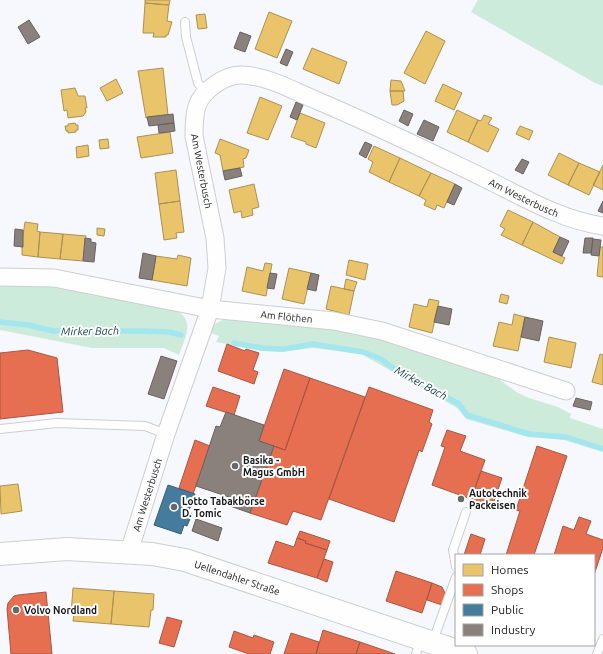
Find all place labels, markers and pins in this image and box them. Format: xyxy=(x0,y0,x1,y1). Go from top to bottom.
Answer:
place label: Basika - Magus GmbH xyxy=(243,455,305,478)
marker: Basika - Magus GmbH xyxy=(230,461,240,471)
place label: Autotechnik Packeisen xyxy=(469,488,527,511)
marker: Autotechnik Packeisen xyxy=(456,494,466,504)
place label: Lotto Tabakbörse D. Tomic xyxy=(182,496,265,519)
marker: Lotto Tabakbörse D. Tomic xyxy=(169,502,179,512)
marker: Volvo Nordland xyxy=(11,605,21,615)
place label: Volvo Nordland xyxy=(24,605,97,616)

